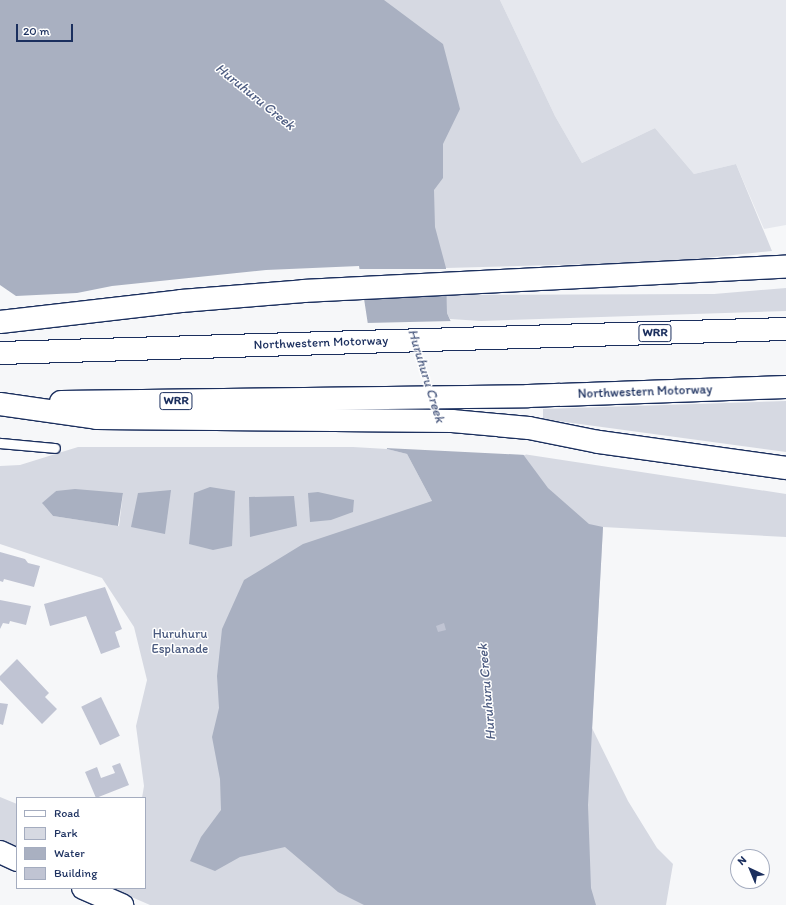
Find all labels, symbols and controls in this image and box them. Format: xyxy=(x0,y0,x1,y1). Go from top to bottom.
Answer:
scale bar xyxy=(18,16,75,42)
text: 20 m xyxy=(23,24,50,38)
water label: Huruhuru Creek xyxy=(212,60,298,134)
road number: WRR xyxy=(638,323,672,343)
water label: Huruhuru Creek xyxy=(404,327,448,425)
street label: Northwestern Motorway xyxy=(254,333,388,353)
street label: Northwestern Motorway xyxy=(578,382,712,402)
road number: WRR xyxy=(159,391,193,411)
park label: Huruhuru Esplanade xyxy=(152,627,208,658)
water label: Huruhuru Creek xyxy=(474,643,500,741)
legend xyxy=(16,797,146,889)
text: Road xyxy=(54,806,80,820)
text: Park xyxy=(54,826,78,840)
text: Water xyxy=(54,846,85,860)
north arrow xyxy=(730,849,770,889)
text: N xyxy=(735,853,749,868)
text: Building xyxy=(54,866,97,880)

